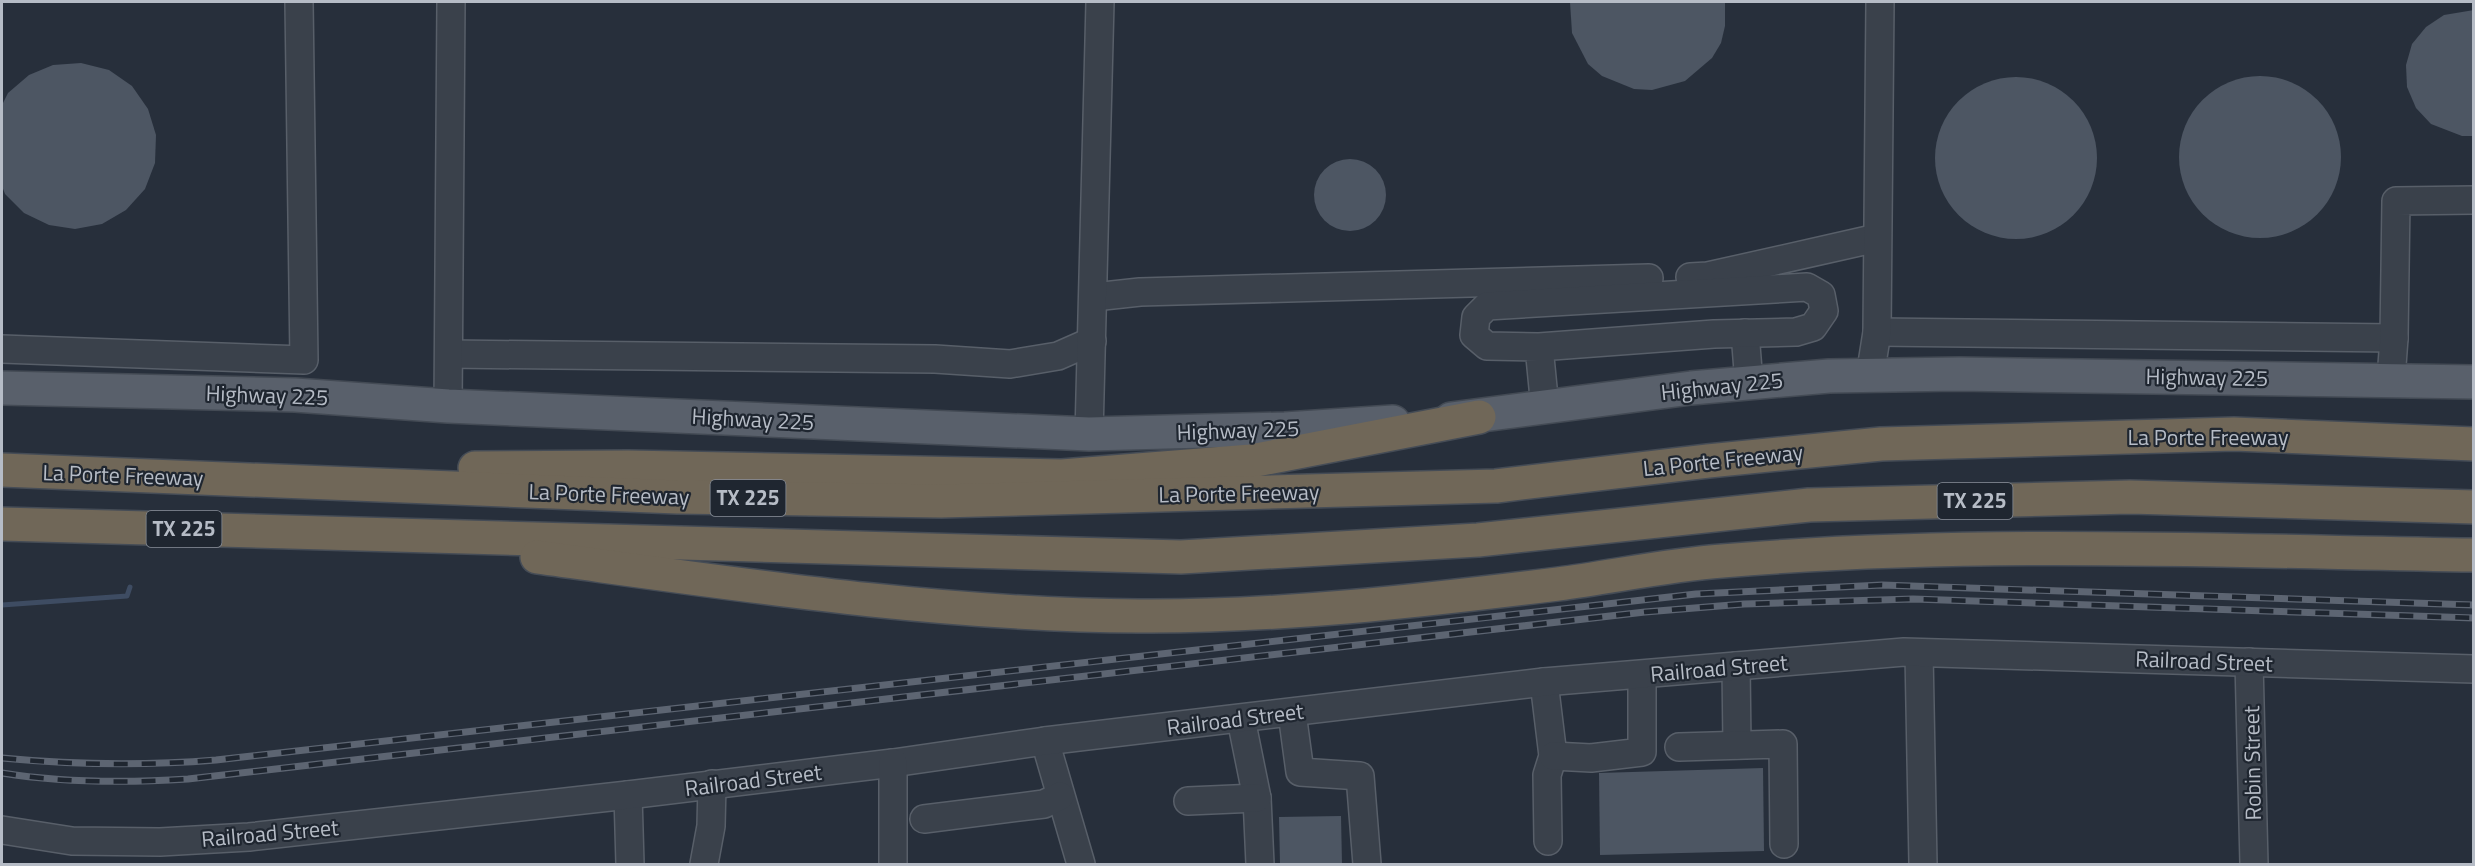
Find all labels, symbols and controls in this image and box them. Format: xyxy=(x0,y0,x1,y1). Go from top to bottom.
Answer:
street label: Highway 225 xyxy=(2145,359,2269,395)
street label: Highway 225 xyxy=(1659,363,1785,409)
street label: Highway 225 xyxy=(205,376,329,414)
street label: Highway 225 xyxy=(691,399,815,439)
street label: Highway 225 xyxy=(1176,411,1300,449)
street label: La Porte Freeway xyxy=(2127,420,2289,454)
street label: La Porte Freeway xyxy=(1641,435,1805,485)
street label: La Porte Freeway xyxy=(42,455,204,495)
street label: La Porte Freeway xyxy=(528,474,690,514)
street label: La Porte Freeway xyxy=(1158,475,1320,511)
road number: TX 225 xyxy=(710,480,786,516)
road number: TX 225 xyxy=(1938,483,2012,519)
road number: TX 225 xyxy=(146,511,222,547)
street label: Railroad Street xyxy=(2135,642,2274,680)
street label: Railroad Street xyxy=(1649,645,1789,691)
street label: Railroad Street xyxy=(1165,694,1306,744)
street label: Robin Street xyxy=(2234,705,2270,821)
street label: Railroad Street xyxy=(683,755,824,805)
street label: Railroad Street xyxy=(200,810,340,856)

